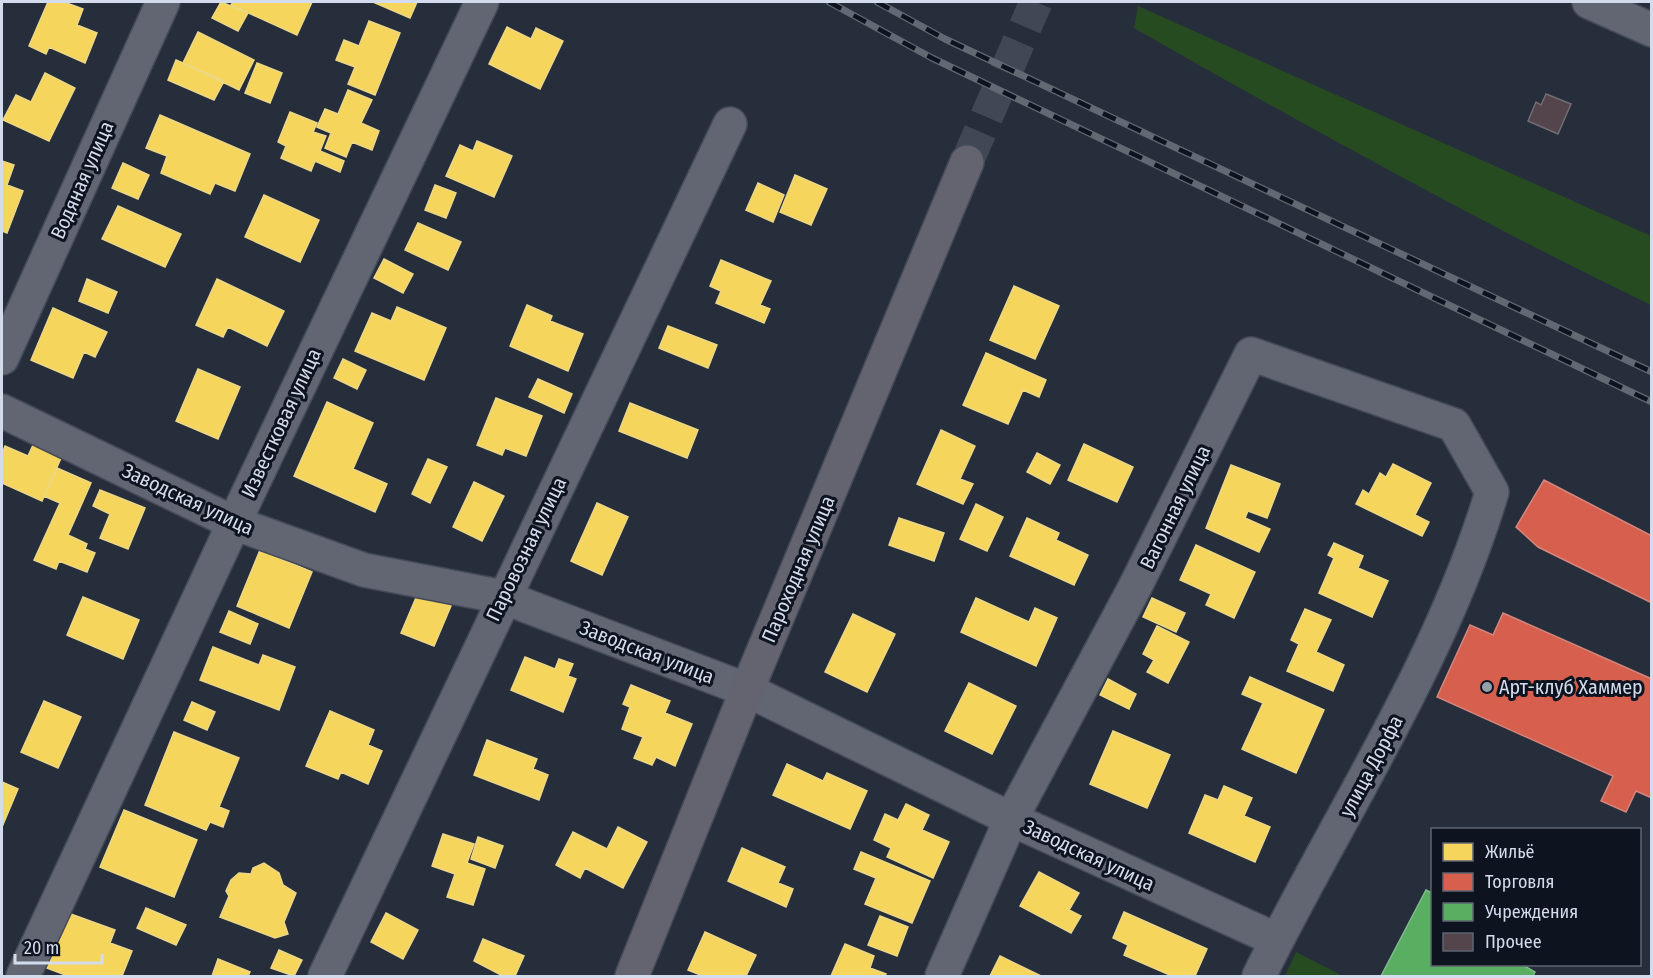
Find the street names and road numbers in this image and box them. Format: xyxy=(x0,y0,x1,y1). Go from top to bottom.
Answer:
street label: Водяная улица xyxy=(45,117,119,243)
street label: Известковая улица xyxy=(236,345,326,501)
street label: Вагонная улица xyxy=(1135,441,1215,573)
street label: Заводская улица xyxy=(119,458,257,540)
street label: Паровозная улица xyxy=(481,473,571,625)
street label: Пароходная улица xyxy=(756,492,840,646)
street label: Заводская улица xyxy=(577,615,717,689)
street label: улица Дорфа xyxy=(1334,711,1408,821)
street label: Заводская улица xyxy=(1020,814,1158,896)

